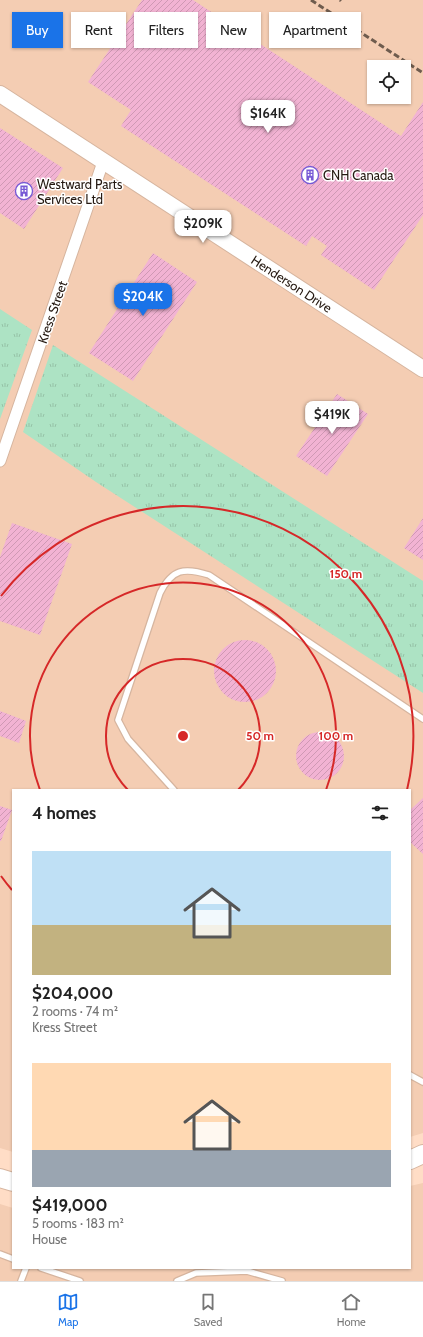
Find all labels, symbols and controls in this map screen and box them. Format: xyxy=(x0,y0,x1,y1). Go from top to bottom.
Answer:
chip: Buy xyxy=(12,12,63,48)
chip: Rent xyxy=(71,12,126,48)
chip: Filters xyxy=(134,12,198,48)
chip: New xyxy=(206,12,261,48)
chip: Apartment xyxy=(269,12,361,48)
map controls xyxy=(367,60,411,104)
button: locate xyxy=(367,60,411,104)
pin: $164K xyxy=(240,100,296,134)
text: $164K xyxy=(250,105,286,121)
building icon: CNH Canada xyxy=(300,165,320,185)
place label: CNH Canada xyxy=(323,167,394,183)
place label: Westward Parts Services Ltd xyxy=(37,176,123,207)
building icon: Westward Parts Services Ltd xyxy=(14,181,34,201)
pin: $209K xyxy=(175,210,231,244)
text: $209K xyxy=(183,215,223,231)
street label: Henderson Drive xyxy=(248,252,335,316)
street label: Kress Street xyxy=(34,278,70,345)
pin: $204K xyxy=(115,283,171,317)
text: $204K xyxy=(123,288,163,304)
pin: $419K xyxy=(304,401,360,435)
text: $419K xyxy=(314,406,350,422)
text: 150 m xyxy=(330,566,362,581)
text: 50 m xyxy=(246,728,274,743)
text: 100 m xyxy=(319,728,353,743)
centre of rings xyxy=(176,729,190,743)
icon: filters xyxy=(369,802,391,824)
text: 4 homes xyxy=(32,803,96,823)
icon: home xyxy=(176,877,248,949)
text: $204,000 xyxy=(32,983,113,1003)
text: 2 rooms · 74 m² xyxy=(32,1003,118,1019)
text: Kress Street xyxy=(32,1019,97,1035)
icon: home xyxy=(176,1089,248,1161)
text: $419,000 xyxy=(32,1195,108,1215)
text: 5 rooms · 183 m² xyxy=(32,1215,124,1231)
text: House xyxy=(32,1231,67,1247)
tab: Map xyxy=(57,1291,79,1329)
tab: Saved xyxy=(194,1291,222,1329)
tab: Home xyxy=(337,1291,366,1329)

